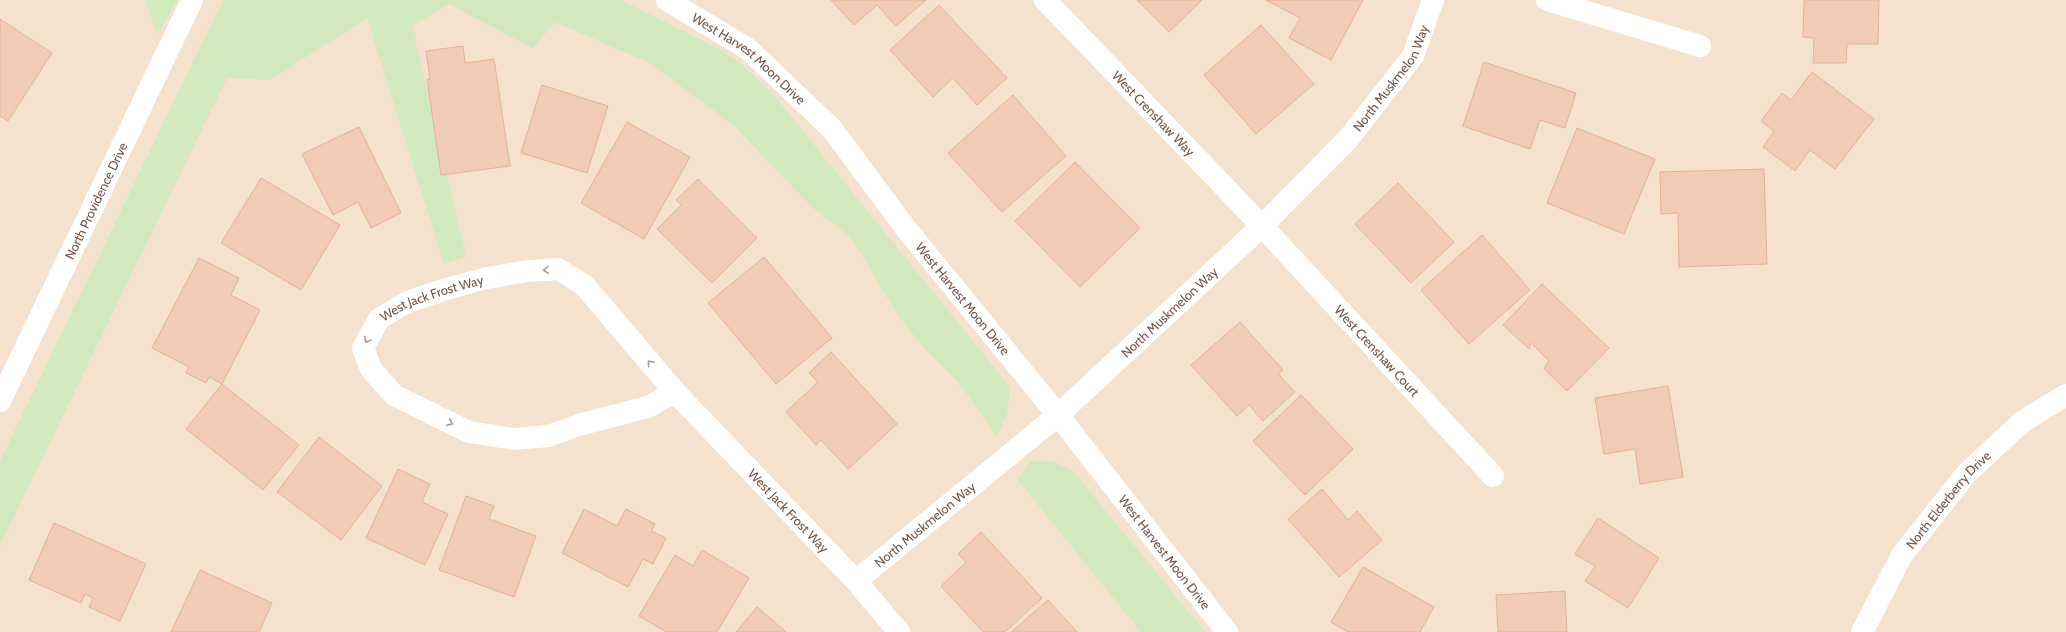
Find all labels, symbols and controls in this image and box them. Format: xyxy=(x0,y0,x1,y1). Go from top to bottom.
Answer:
street label: West Harvest Moon Drive xyxy=(689,9,809,108)
street label: North Muskmelon Way xyxy=(1349,22,1432,134)
street label: West Crenshaw Way xyxy=(1109,67,1199,160)
street label: North Providence Drive xyxy=(61,139,131,262)
street label: West Harvest Moon Drive xyxy=(912,239,1014,358)
street label: North Muskmelon Way xyxy=(1118,263,1221,361)
one-way arrow xyxy=(543,265,550,274)
street label: West Jack Frost Way xyxy=(377,271,485,325)
street label: West Crenshaw Court xyxy=(1331,302,1424,400)
one-way arrow xyxy=(365,336,372,343)
one-way arrow xyxy=(647,360,654,367)
one-way arrow xyxy=(446,418,454,426)
street label: North Elderberry Drive xyxy=(1902,447,1994,552)
street label: West Jack Frost Way xyxy=(745,466,833,556)
street label: North Muskmelon Way xyxy=(871,478,979,571)
street label: West Harvest Moon Drive xyxy=(1115,492,1214,613)

